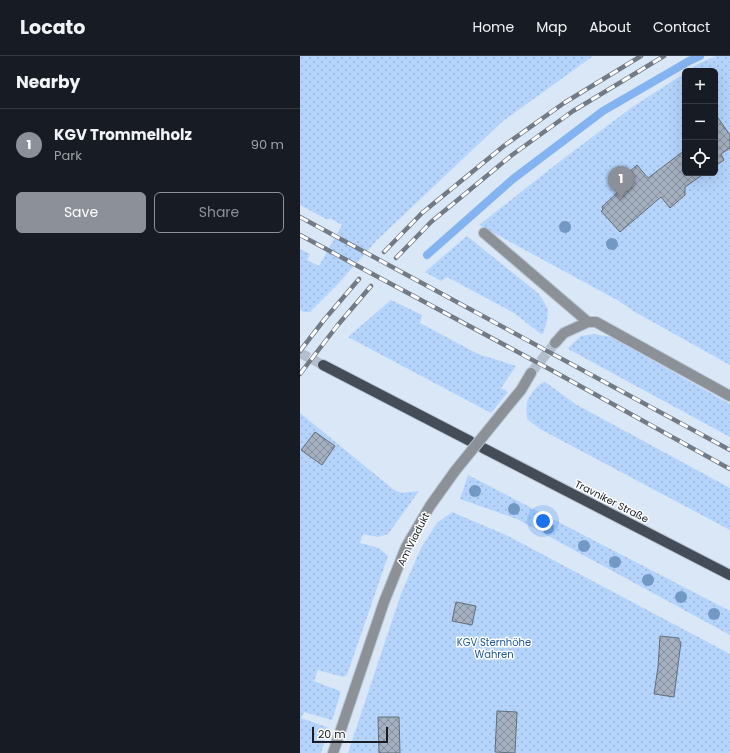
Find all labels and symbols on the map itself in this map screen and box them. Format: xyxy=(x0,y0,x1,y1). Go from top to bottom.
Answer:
pin: 1 xyxy=(608,166,634,199)
street label: Travniker Straße xyxy=(572,476,651,527)
street label: Am Viadukt xyxy=(394,510,433,568)
your location xyxy=(533,511,553,531)
park label: KGV Sternhöhe Wahren xyxy=(457,635,531,662)
scale bar xyxy=(312,725,388,744)

